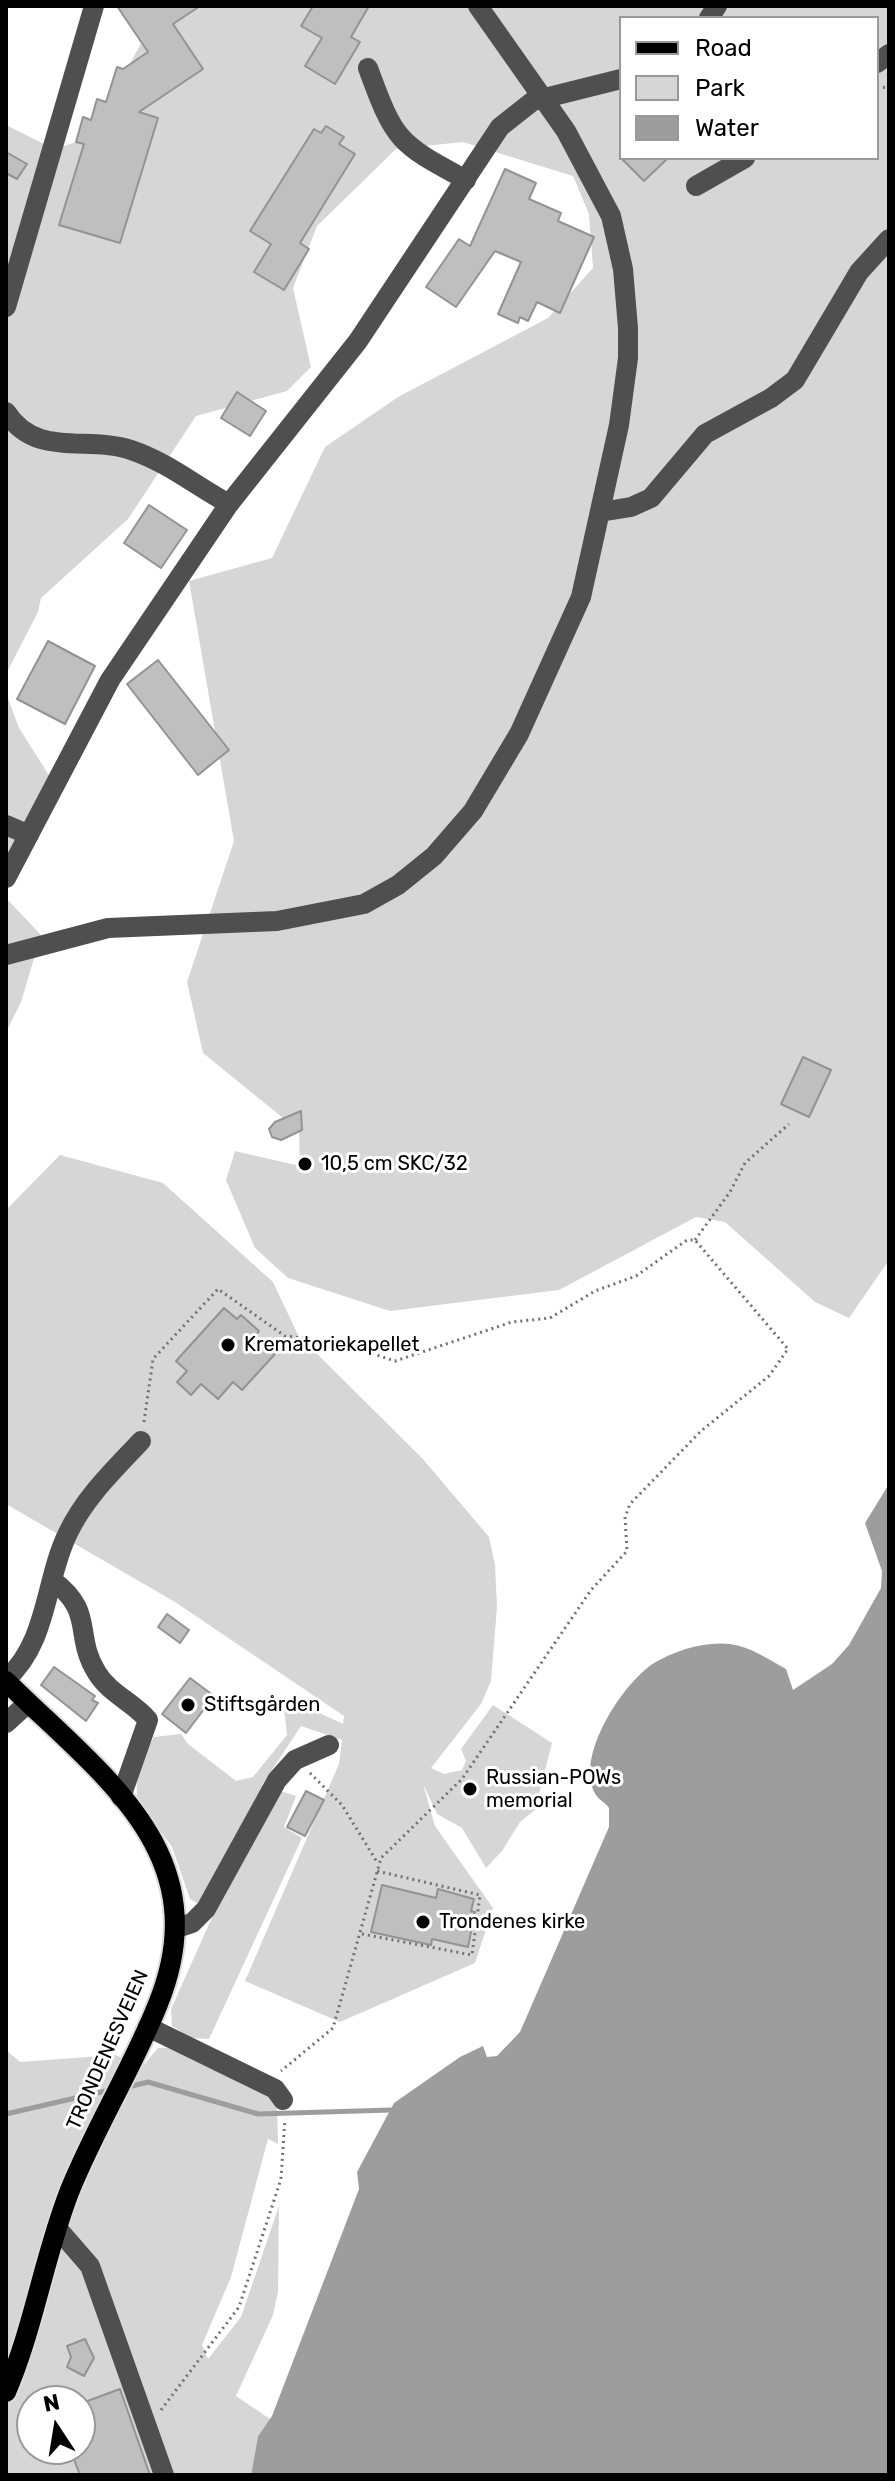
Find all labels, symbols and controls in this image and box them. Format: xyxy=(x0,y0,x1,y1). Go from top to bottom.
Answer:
legend xyxy=(619,16,879,160)
text: Road xyxy=(695,34,752,62)
text: Park xyxy=(695,74,745,102)
text: Water xyxy=(695,114,759,142)
place label: 10,5 cm SKC/32 xyxy=(321,1152,468,1176)
marker: 10,5 cm SKC/32 xyxy=(296,1155,314,1173)
place label: Krematoriekapellet xyxy=(244,1333,419,1357)
marker: Krematoriekapellet xyxy=(219,1336,237,1354)
place label: Stiftsgården xyxy=(204,1693,320,1717)
marker: Stiftsgården xyxy=(179,1696,197,1714)
place label: Russian-POWs memorial xyxy=(486,1766,621,1813)
marker: Russian-POWs memorial xyxy=(461,1780,479,1798)
place label: Trondenes kirke xyxy=(439,1910,585,1934)
marker: Trondenes kirke xyxy=(414,1913,432,1931)
street label: TRONDENESVEIEN xyxy=(62,1966,154,2134)
north arrow xyxy=(16,2385,96,2465)
text: N xyxy=(41,2388,62,2418)

